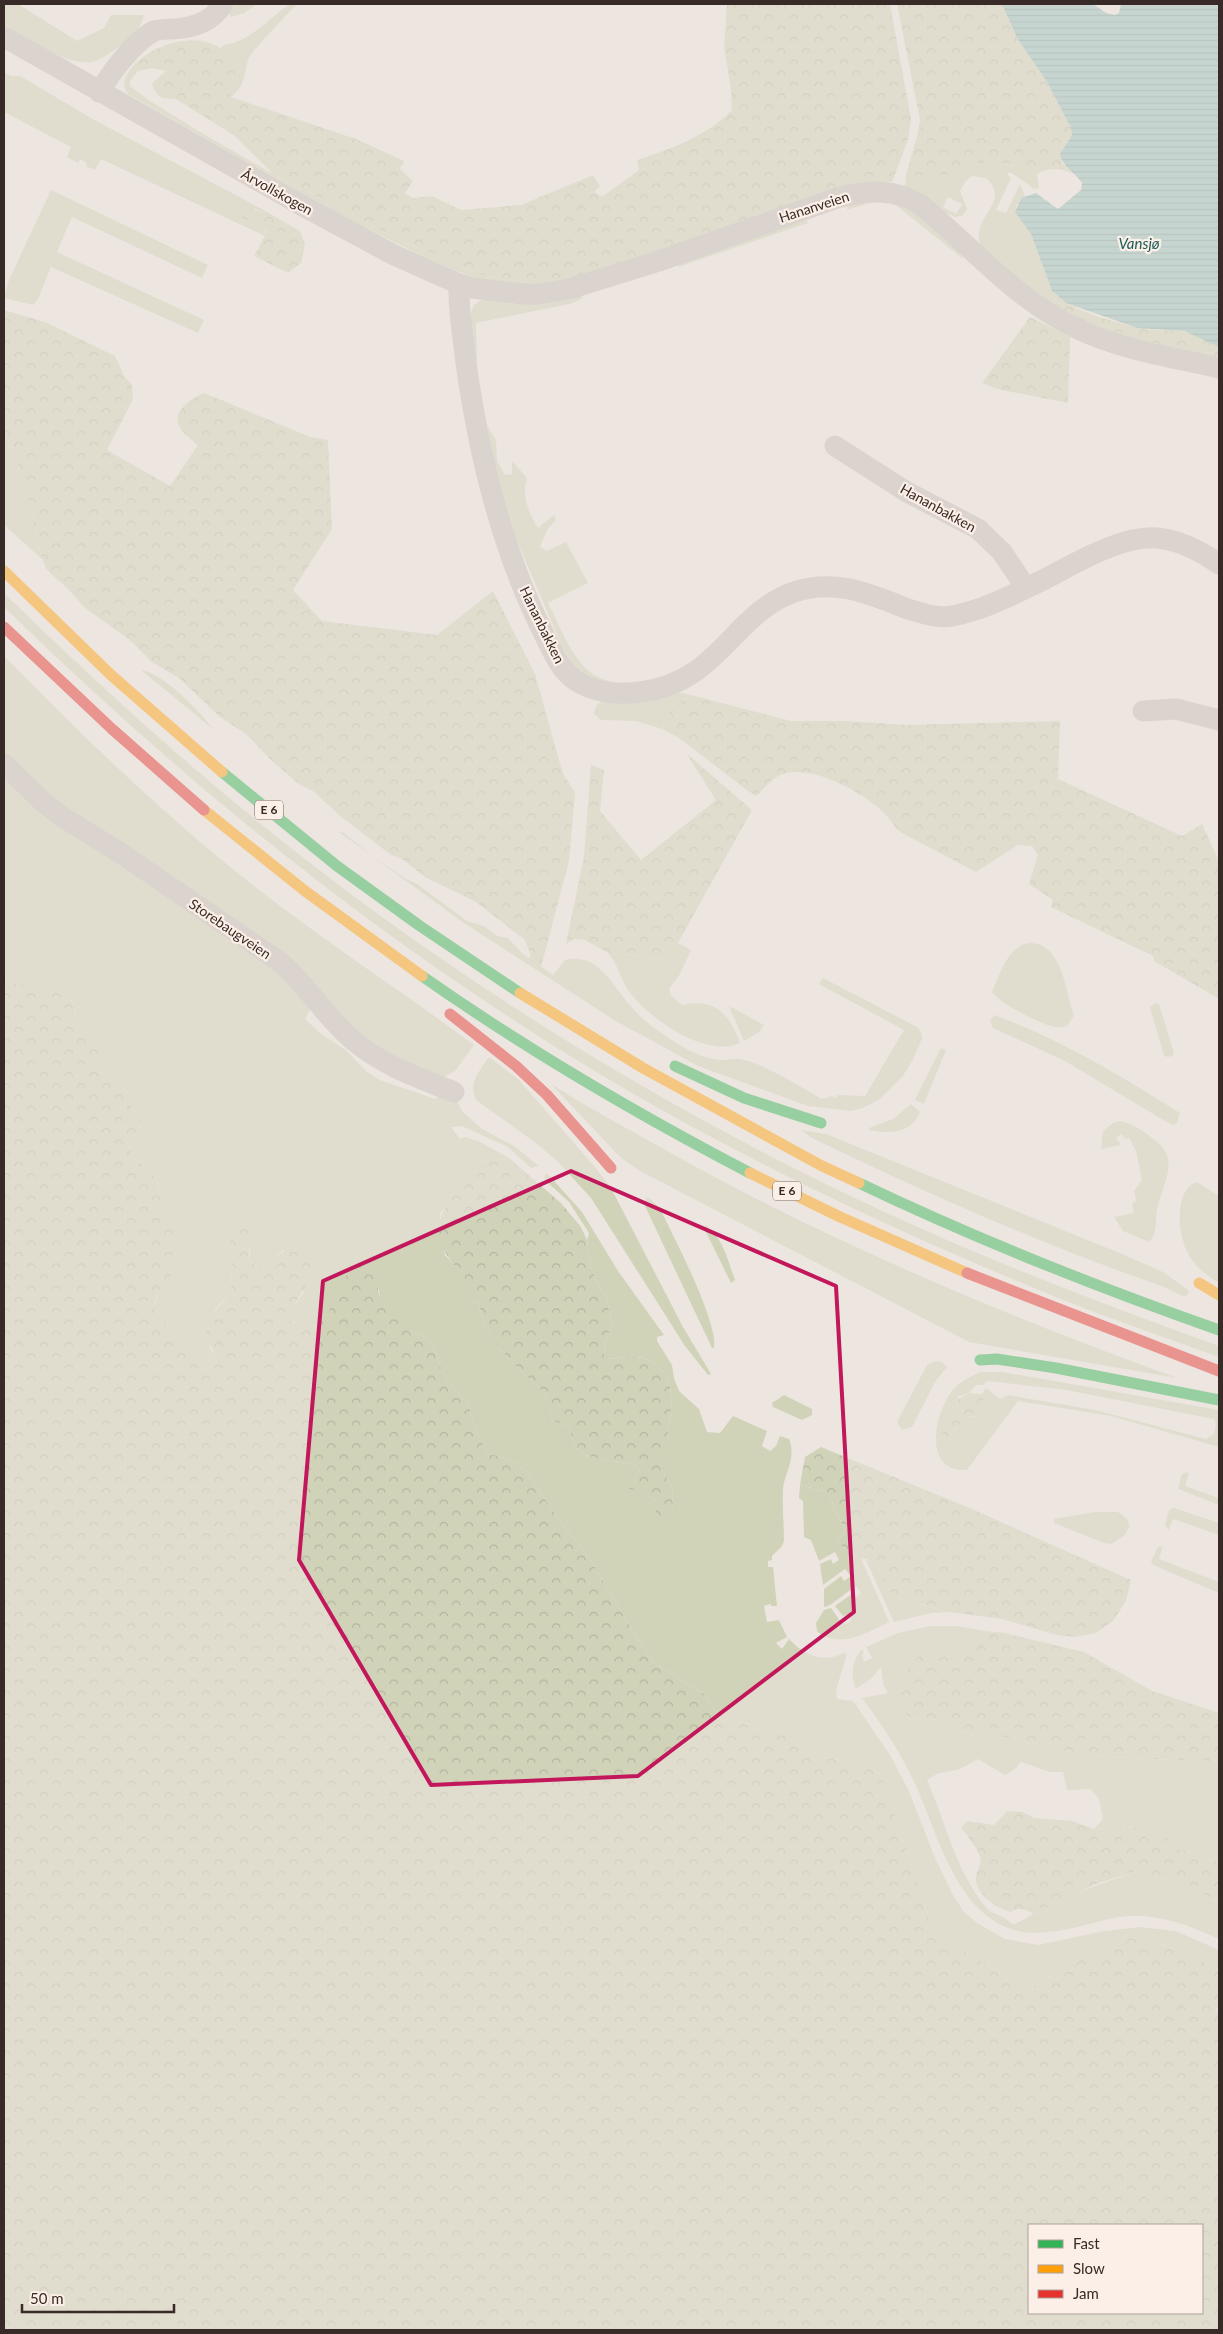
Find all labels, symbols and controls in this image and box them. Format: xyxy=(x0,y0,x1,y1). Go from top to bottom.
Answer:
street label: Årvollskogen xyxy=(238,165,316,218)
street label: Hananveien xyxy=(777,187,851,226)
water label: Vansjø xyxy=(1118,234,1160,252)
street label: Hananbakken xyxy=(897,480,979,535)
street label: Hananbakken xyxy=(516,583,568,666)
road number: E 6 xyxy=(255,800,283,820)
street label: Storebaugveien xyxy=(186,895,275,962)
road number: E 6 xyxy=(773,1182,801,1200)
legend xyxy=(1028,2224,1203,2314)
text: Fast xyxy=(1073,2234,1100,2252)
text: Slow xyxy=(1073,2259,1105,2277)
scale bar xyxy=(22,2282,175,2314)
text: Jam xyxy=(1073,2284,1099,2302)
text: 50 m xyxy=(30,2289,64,2307)

